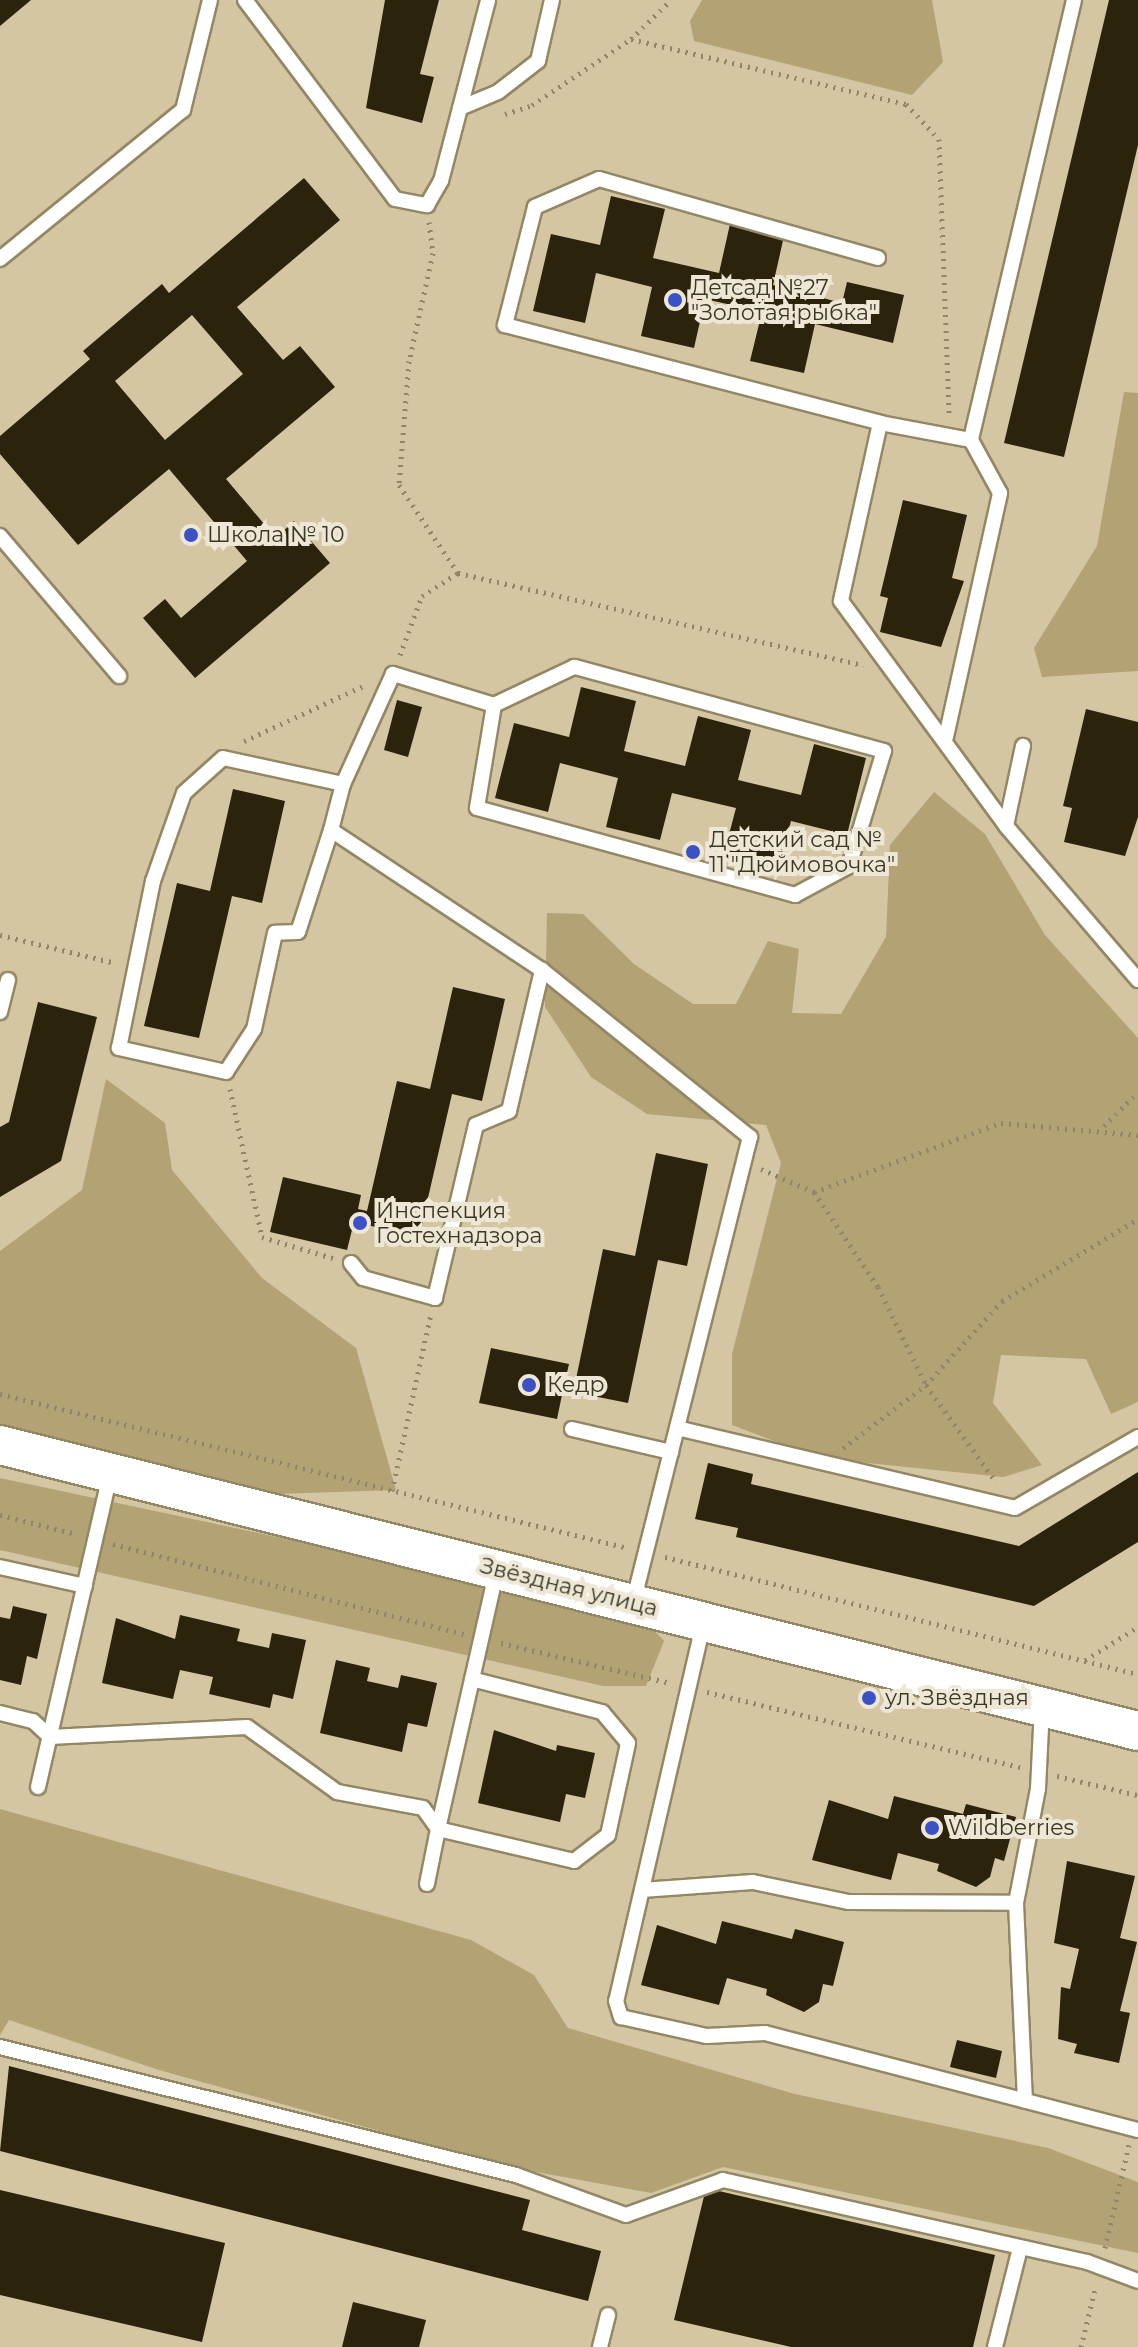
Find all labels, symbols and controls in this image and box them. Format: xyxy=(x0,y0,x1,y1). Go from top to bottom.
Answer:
place label: Детсад №27 "Золотая рыбка" xyxy=(691,274,877,326)
marker: Детсад №27 "Золотая рыбка" xyxy=(666,291,684,309)
place label: Школа № 10 xyxy=(207,522,345,548)
marker: Школа № 10 xyxy=(182,526,200,544)
place label: Детский сад № 11 "Дюймовочка" xyxy=(709,826,895,878)
marker: Детский сад № 11 "Дюймовочка" xyxy=(684,843,702,861)
place label: Инспекция Гостехнадзора xyxy=(376,1197,542,1248)
marker: Инспекция Гостехнадзора xyxy=(351,1214,369,1232)
place label: Кедр xyxy=(547,1372,605,1398)
marker: Кедр xyxy=(518,1374,540,1396)
street label: Звёздная улица xyxy=(477,1552,661,1622)
place label: ул. Звёздная xyxy=(885,1685,1029,1711)
marker: ул. Звёздная xyxy=(860,1689,878,1707)
place label: Wildberries xyxy=(948,1815,1074,1841)
marker: Wildberries xyxy=(923,1819,941,1837)

